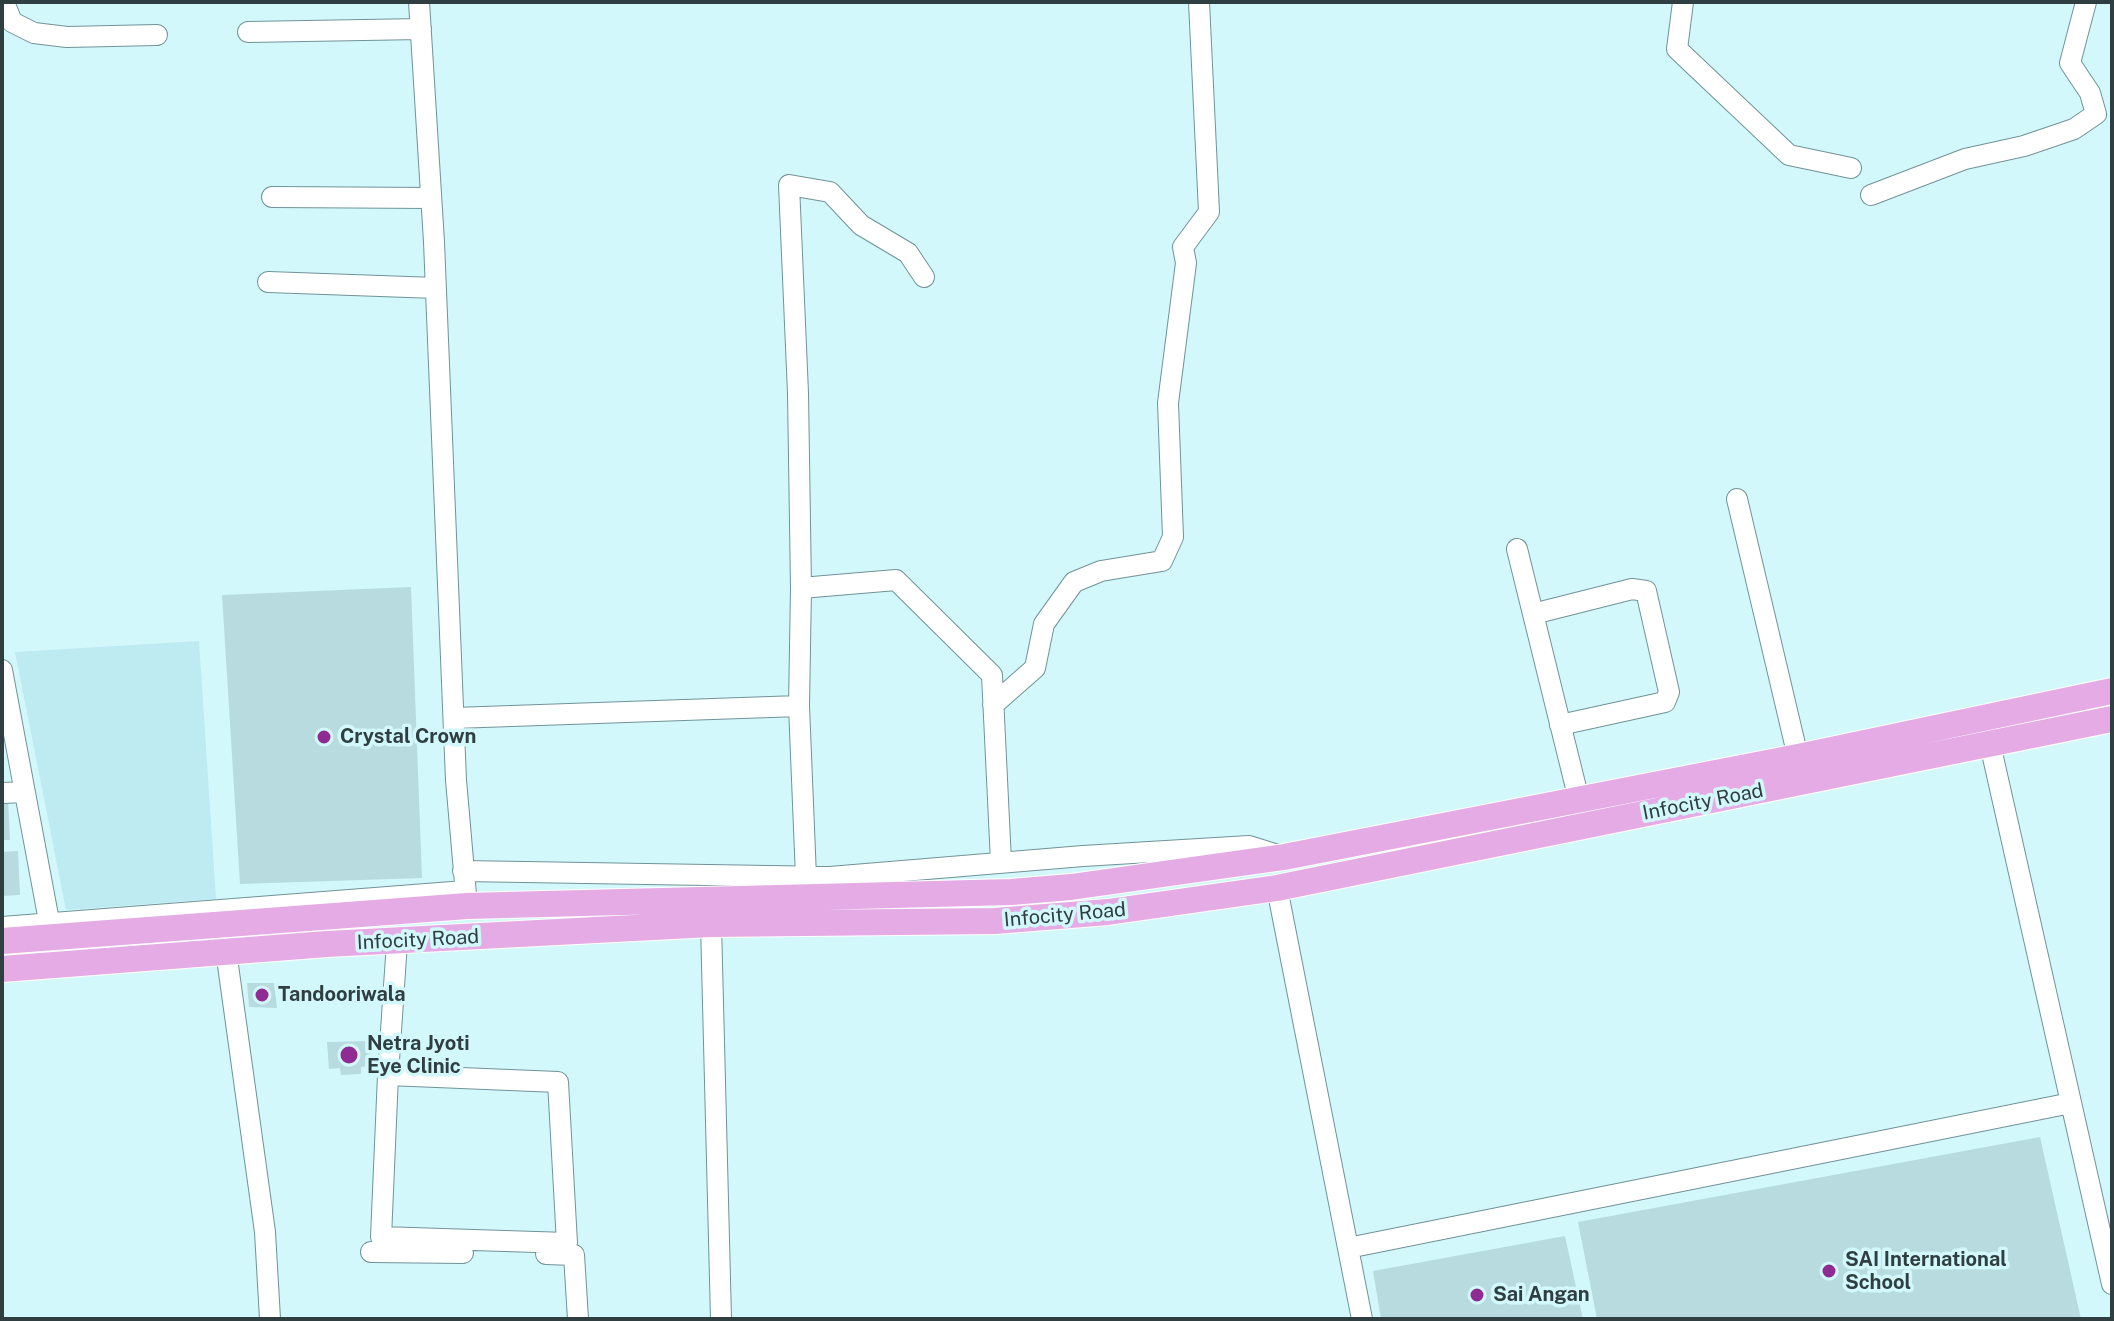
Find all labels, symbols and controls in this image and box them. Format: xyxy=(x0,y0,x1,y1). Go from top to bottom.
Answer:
place label: Crystal Crown xyxy=(340,725,476,749)
marker: Crystal Crown xyxy=(315,728,333,746)
street label: Infocity Road xyxy=(1641,779,1765,825)
street label: Infocity Road xyxy=(1003,898,1127,932)
street label: Infocity Road xyxy=(356,925,480,955)
place label: Tandooriwala xyxy=(278,983,406,1007)
marker: Tandooriwala xyxy=(253,986,271,1004)
place label: Netra Jyoti Eye Clinic xyxy=(367,1032,470,1079)
marker: Netra Jyoti Eye Clinic xyxy=(338,1044,360,1066)
place label: SAI International School xyxy=(1845,1248,2007,1295)
marker: SAI International School xyxy=(1820,1262,1838,1280)
place label: Sai Angan xyxy=(1493,1283,1590,1307)
marker: Sai Angan xyxy=(1468,1286,1486,1304)

